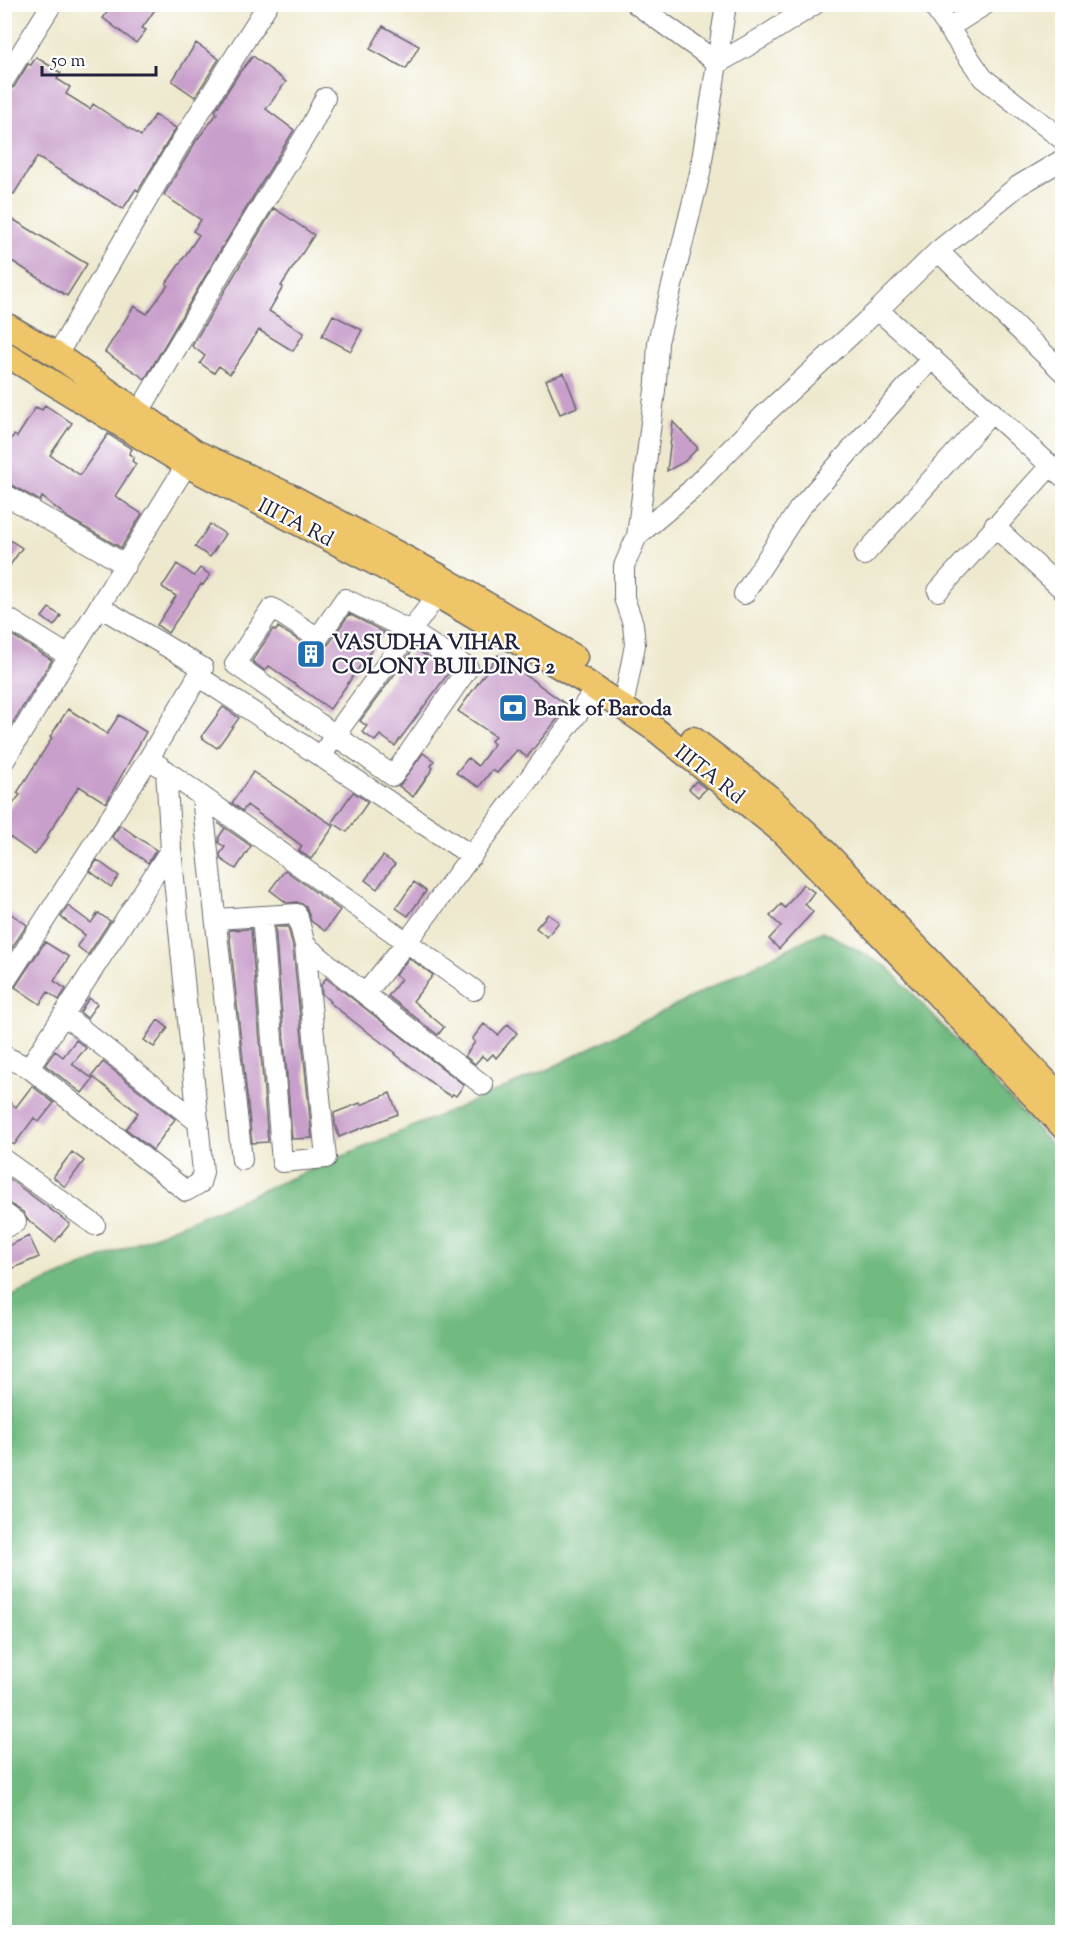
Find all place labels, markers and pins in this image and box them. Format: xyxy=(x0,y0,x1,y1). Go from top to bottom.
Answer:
place label: VASUDHA VIHAR COLONY BUILDING 2 xyxy=(332,629,555,683)
building icon: VASUDHA VIHAR COLONY BUILDING 2 xyxy=(295,638,327,670)
bank icon: Bank of Baroda xyxy=(497,692,529,724)
place label: Bank of Baroda xyxy=(534,695,672,725)

